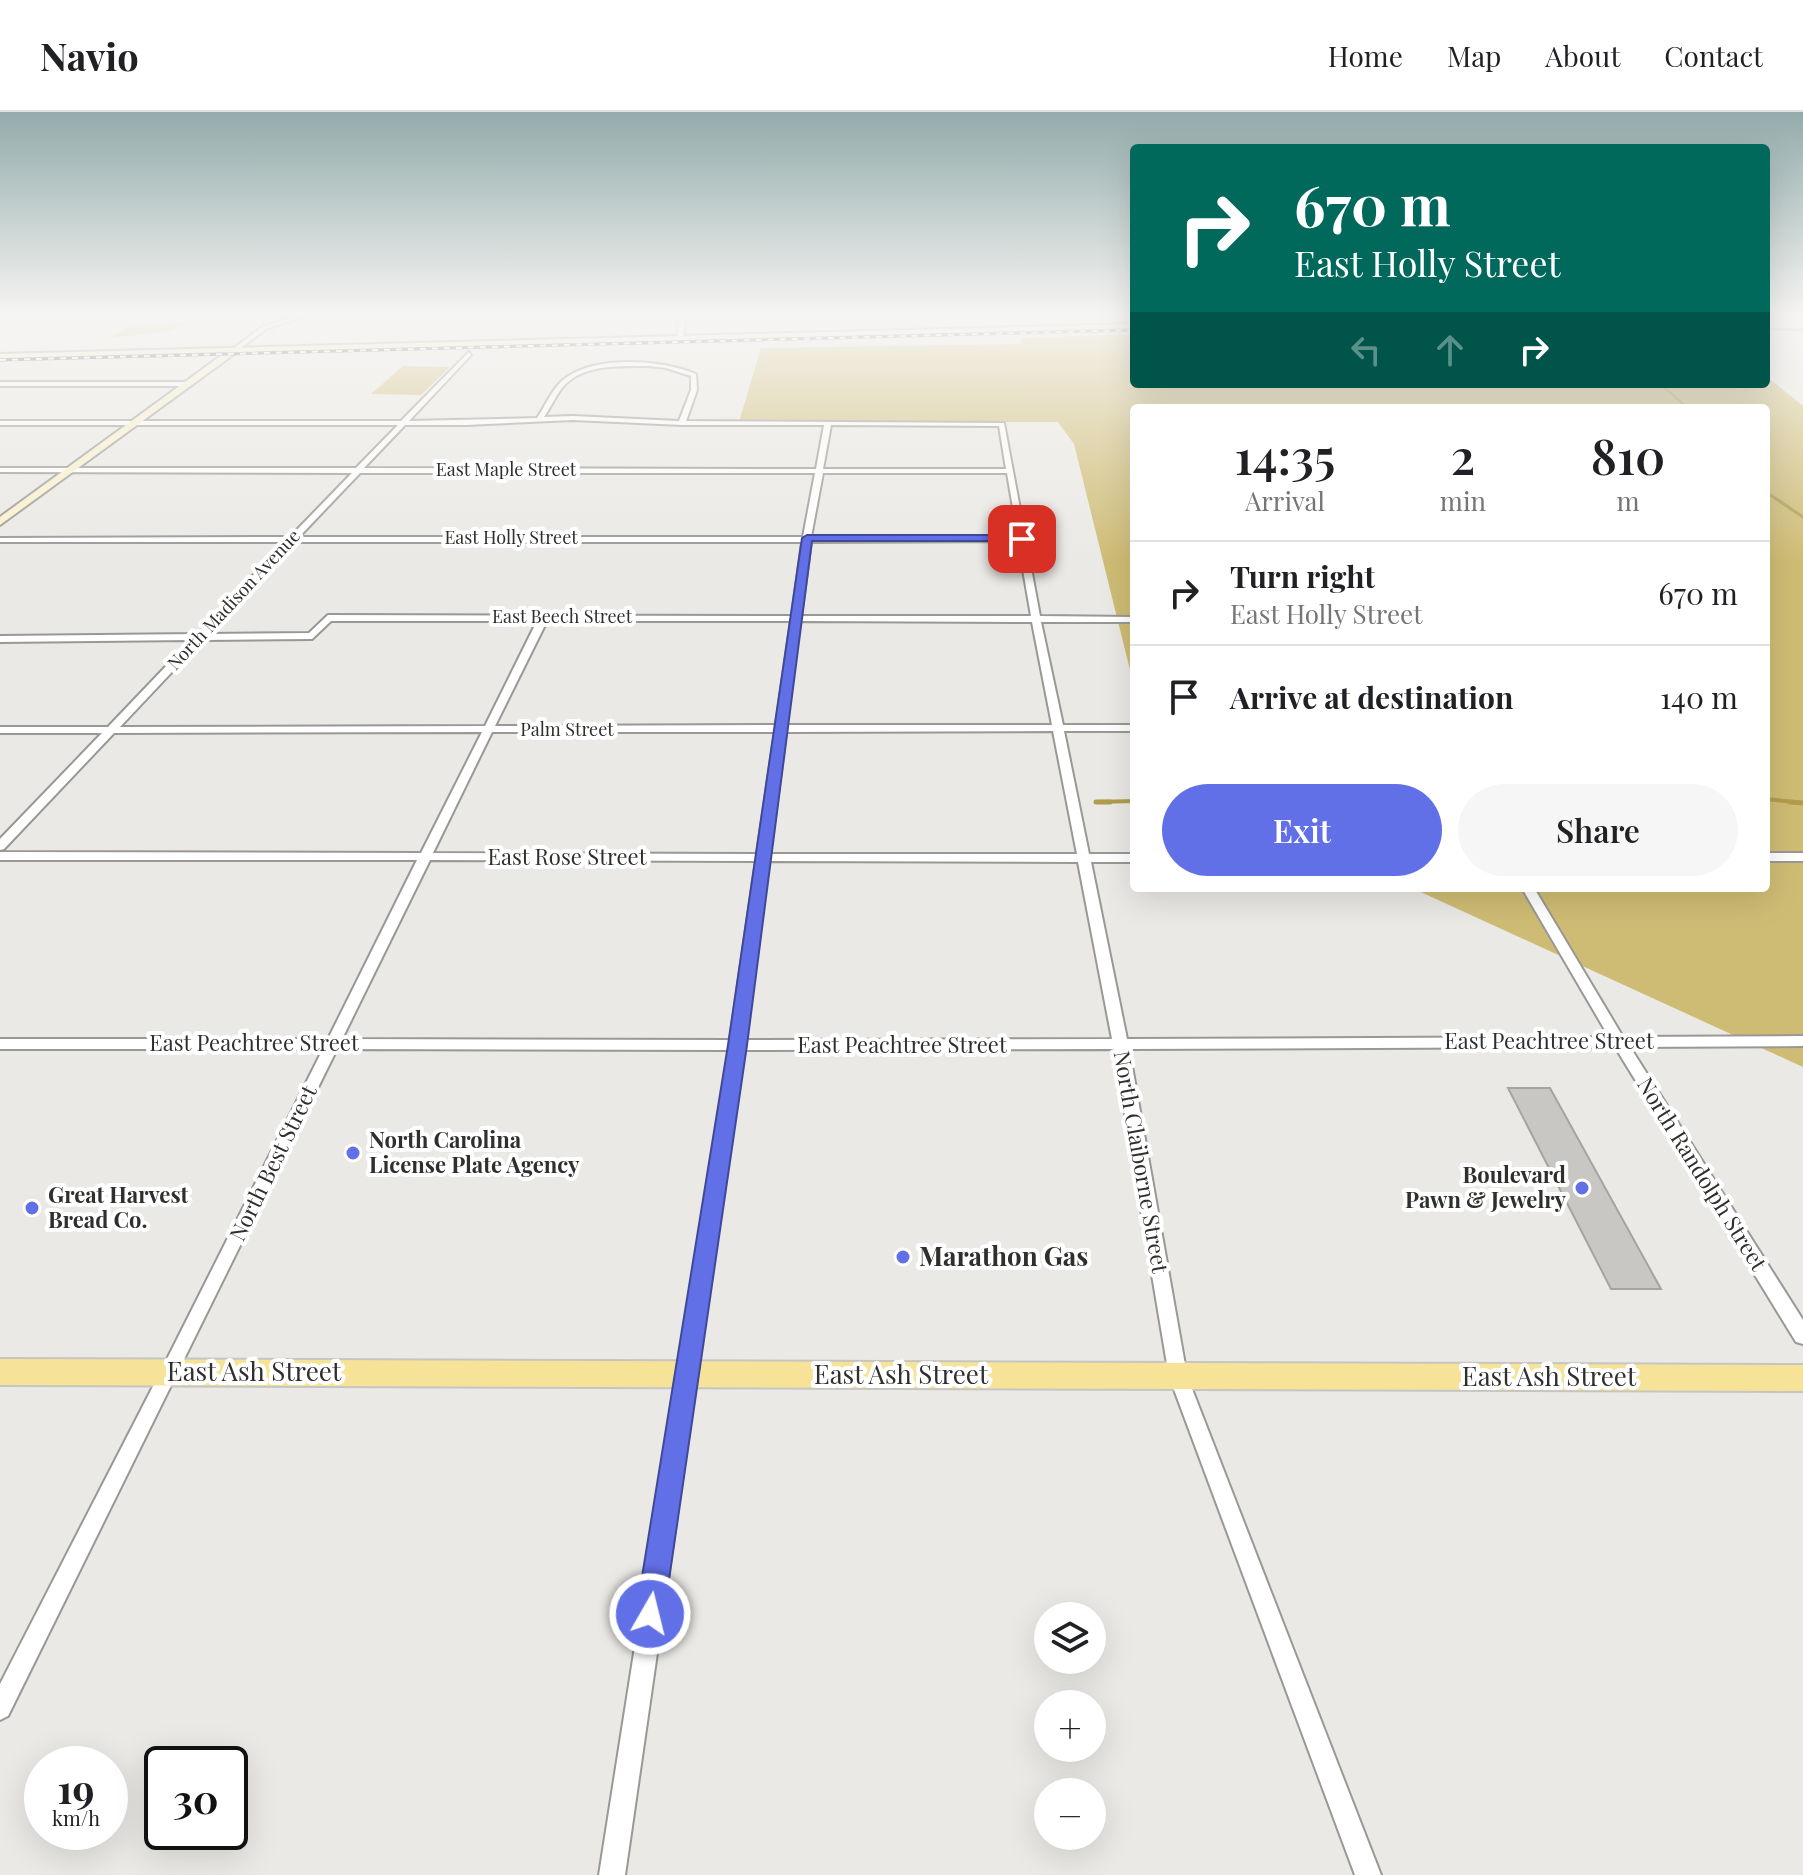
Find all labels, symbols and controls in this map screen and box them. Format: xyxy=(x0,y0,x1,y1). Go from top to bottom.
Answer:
text: Navio xyxy=(40,30,139,81)
text: Home xyxy=(1328,37,1403,74)
text: Map xyxy=(1447,37,1501,74)
text: About xyxy=(1545,37,1620,74)
text: Contact xyxy=(1664,37,1763,74)
text: 670 m xyxy=(1294,166,1451,241)
icon: right xyxy=(1162,176,1266,280)
text: East Holly Street xyxy=(1294,238,1560,286)
icon: left xyxy=(1344,328,1388,372)
icon: ahead xyxy=(1428,328,1472,372)
icon: right xyxy=(1512,328,1556,372)
text: 14:35 xyxy=(1235,423,1335,487)
text: 2 xyxy=(1451,423,1475,487)
text: 810 xyxy=(1591,423,1665,487)
street label: East Maple Street xyxy=(436,457,577,481)
text: Arrival xyxy=(1245,483,1325,518)
text: min xyxy=(1440,483,1486,518)
text: m xyxy=(1616,483,1640,518)
pin xyxy=(988,505,1056,573)
icon: arrive xyxy=(1000,517,1044,561)
street label: North Madison Avenue xyxy=(162,524,305,675)
street label: East Holly Street xyxy=(444,525,578,549)
text: Turn right xyxy=(1230,556,1375,596)
icon: right xyxy=(1162,571,1206,615)
text: 670 m xyxy=(1658,573,1738,613)
text: East Holly Street xyxy=(1230,596,1422,631)
street label: East Beech Street xyxy=(492,604,633,628)
icon: arrive xyxy=(1162,675,1206,719)
text: Arrive at destination xyxy=(1230,677,1513,717)
text: 140 m xyxy=(1660,677,1738,717)
street label: Palm Street xyxy=(520,717,614,741)
button: Exit xyxy=(1162,784,1442,876)
button: Share xyxy=(1458,784,1738,876)
street label: East Rose Street xyxy=(488,841,648,871)
street label: East Peachtree Street xyxy=(1444,1025,1655,1055)
street label: East Peachtree Street xyxy=(149,1027,360,1057)
street label: East Peachtree Street xyxy=(797,1029,1008,1059)
street label: North Claiborne Street xyxy=(1108,1048,1177,1276)
street label: North Randolph Street xyxy=(1631,1071,1775,1277)
street label: North Best Street xyxy=(221,1079,323,1245)
place label: North Carolina License Plate Agency xyxy=(369,1124,580,1179)
marker: North Carolina License Plate Agency xyxy=(344,1144,362,1162)
place label: Boulevard Pawn & Jewelry xyxy=(1405,1159,1567,1214)
place label: Great Harvest Bread Co. xyxy=(48,1179,189,1234)
marker: Boulevard Pawn & Jewelry xyxy=(1573,1179,1591,1197)
marker: Great Harvest Bread Co. xyxy=(23,1199,41,1217)
place label: Marathon Gas xyxy=(919,1238,1088,1273)
marker: Marathon Gas xyxy=(894,1248,912,1266)
street label: East Ash Street xyxy=(167,1353,342,1388)
street label: East Ash Street xyxy=(814,1356,989,1391)
street label: East Ash Street xyxy=(1462,1358,1637,1393)
position arrow xyxy=(608,1572,692,1656)
map controls xyxy=(1034,1602,1106,1850)
button: layers xyxy=(1034,1602,1106,1674)
button: + xyxy=(1034,1690,1106,1762)
speed limit sign: 30 xyxy=(144,1746,248,1850)
text: 19 xyxy=(57,1761,95,1814)
button: − xyxy=(1034,1778,1106,1850)
text: km/h xyxy=(52,1804,100,1831)

